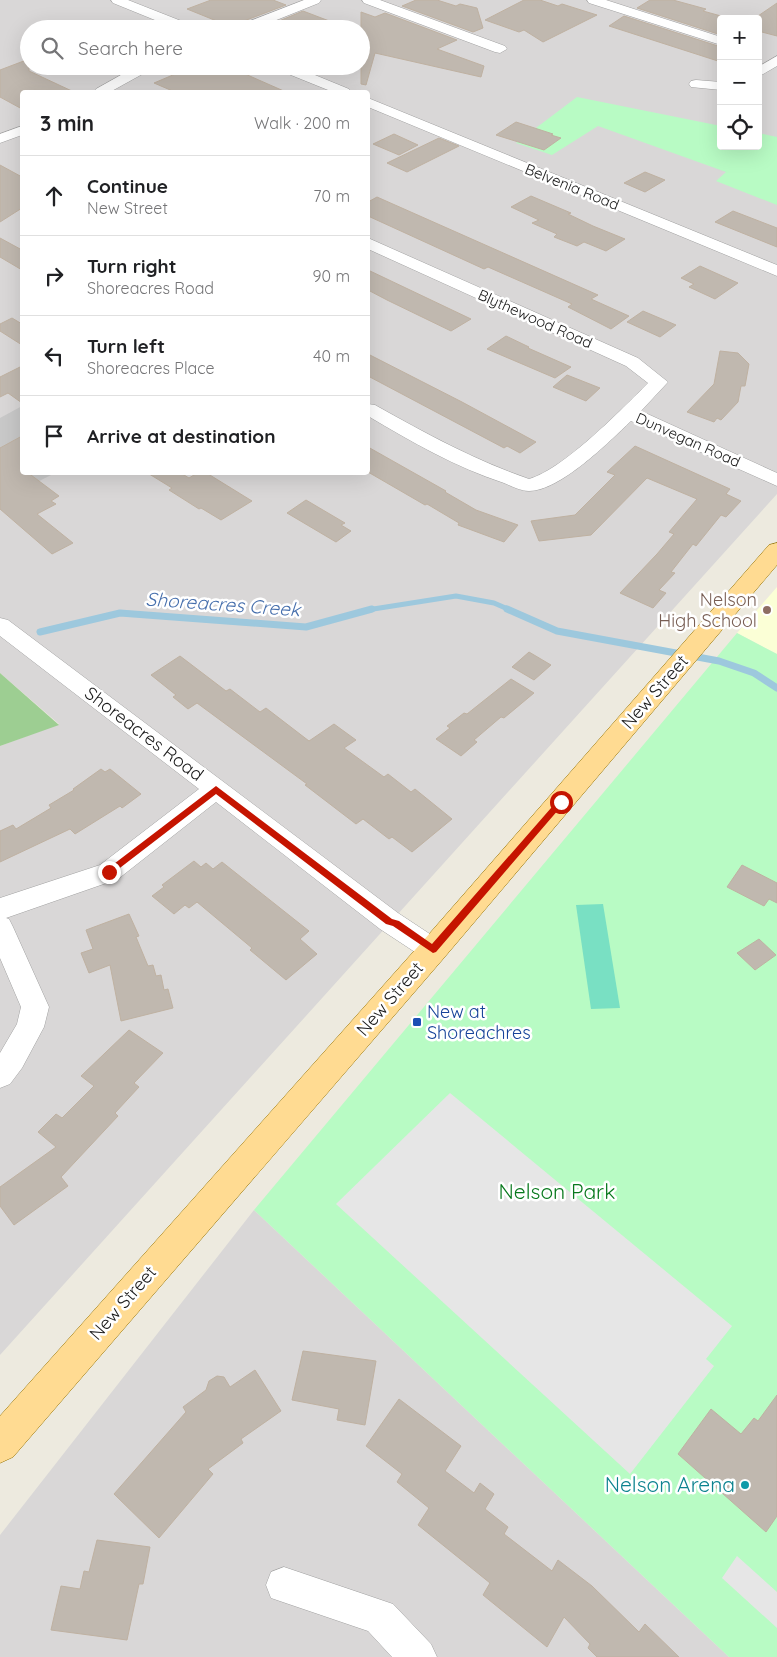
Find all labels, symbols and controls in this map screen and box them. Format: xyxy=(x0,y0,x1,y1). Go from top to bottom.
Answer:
map controls xyxy=(717,15,762,150)
button: + xyxy=(717,15,762,60)
search box xyxy=(20,20,370,75)
icon: search xyxy=(38,34,66,62)
text: Search here xyxy=(78,36,183,60)
button: − xyxy=(717,60,762,105)
button: locate xyxy=(717,105,762,150)
text: 3 min xyxy=(40,110,94,136)
text: Walk · 200 m xyxy=(254,113,350,133)
street label: Belvenia Road xyxy=(522,159,622,214)
text: Continue xyxy=(87,174,168,198)
icon: ahead xyxy=(40,182,68,210)
text: 70 m xyxy=(313,186,350,206)
text: New Street xyxy=(87,198,168,218)
text: Turn right xyxy=(87,254,176,278)
icon: right xyxy=(40,262,68,290)
text: 90 m xyxy=(313,266,350,286)
text: Shoreacres Road xyxy=(87,278,214,298)
street label: Blythewood Road xyxy=(475,285,595,352)
text: Turn left xyxy=(87,334,165,358)
icon: left xyxy=(40,342,68,370)
text: 40 m xyxy=(313,346,350,366)
text: Shoreacres Place xyxy=(87,358,215,378)
street label: Dunvegan Road xyxy=(633,408,743,471)
icon: arrive xyxy=(40,422,68,450)
text: Arrive at destination xyxy=(87,424,276,448)
water label: Shoreacres Creek xyxy=(145,587,303,621)
place label: Nelson High School xyxy=(658,588,757,632)
marker: Nelson High School xyxy=(761,604,773,616)
street label: New Street xyxy=(616,650,693,734)
street label: Shoreacres Road xyxy=(80,681,208,786)
route start xyxy=(550,791,573,814)
route end xyxy=(98,861,121,884)
street label: New Street xyxy=(351,957,428,1041)
place label: New at Shoreachres xyxy=(427,1000,531,1044)
marker: New at Shoreachres xyxy=(411,1016,423,1028)
park label: Nelson Park xyxy=(499,1178,615,1204)
street label: New Street xyxy=(84,1261,161,1345)
place label: Nelson Arena xyxy=(605,1471,735,1497)
marker: Nelson Arena xyxy=(739,1479,751,1491)

